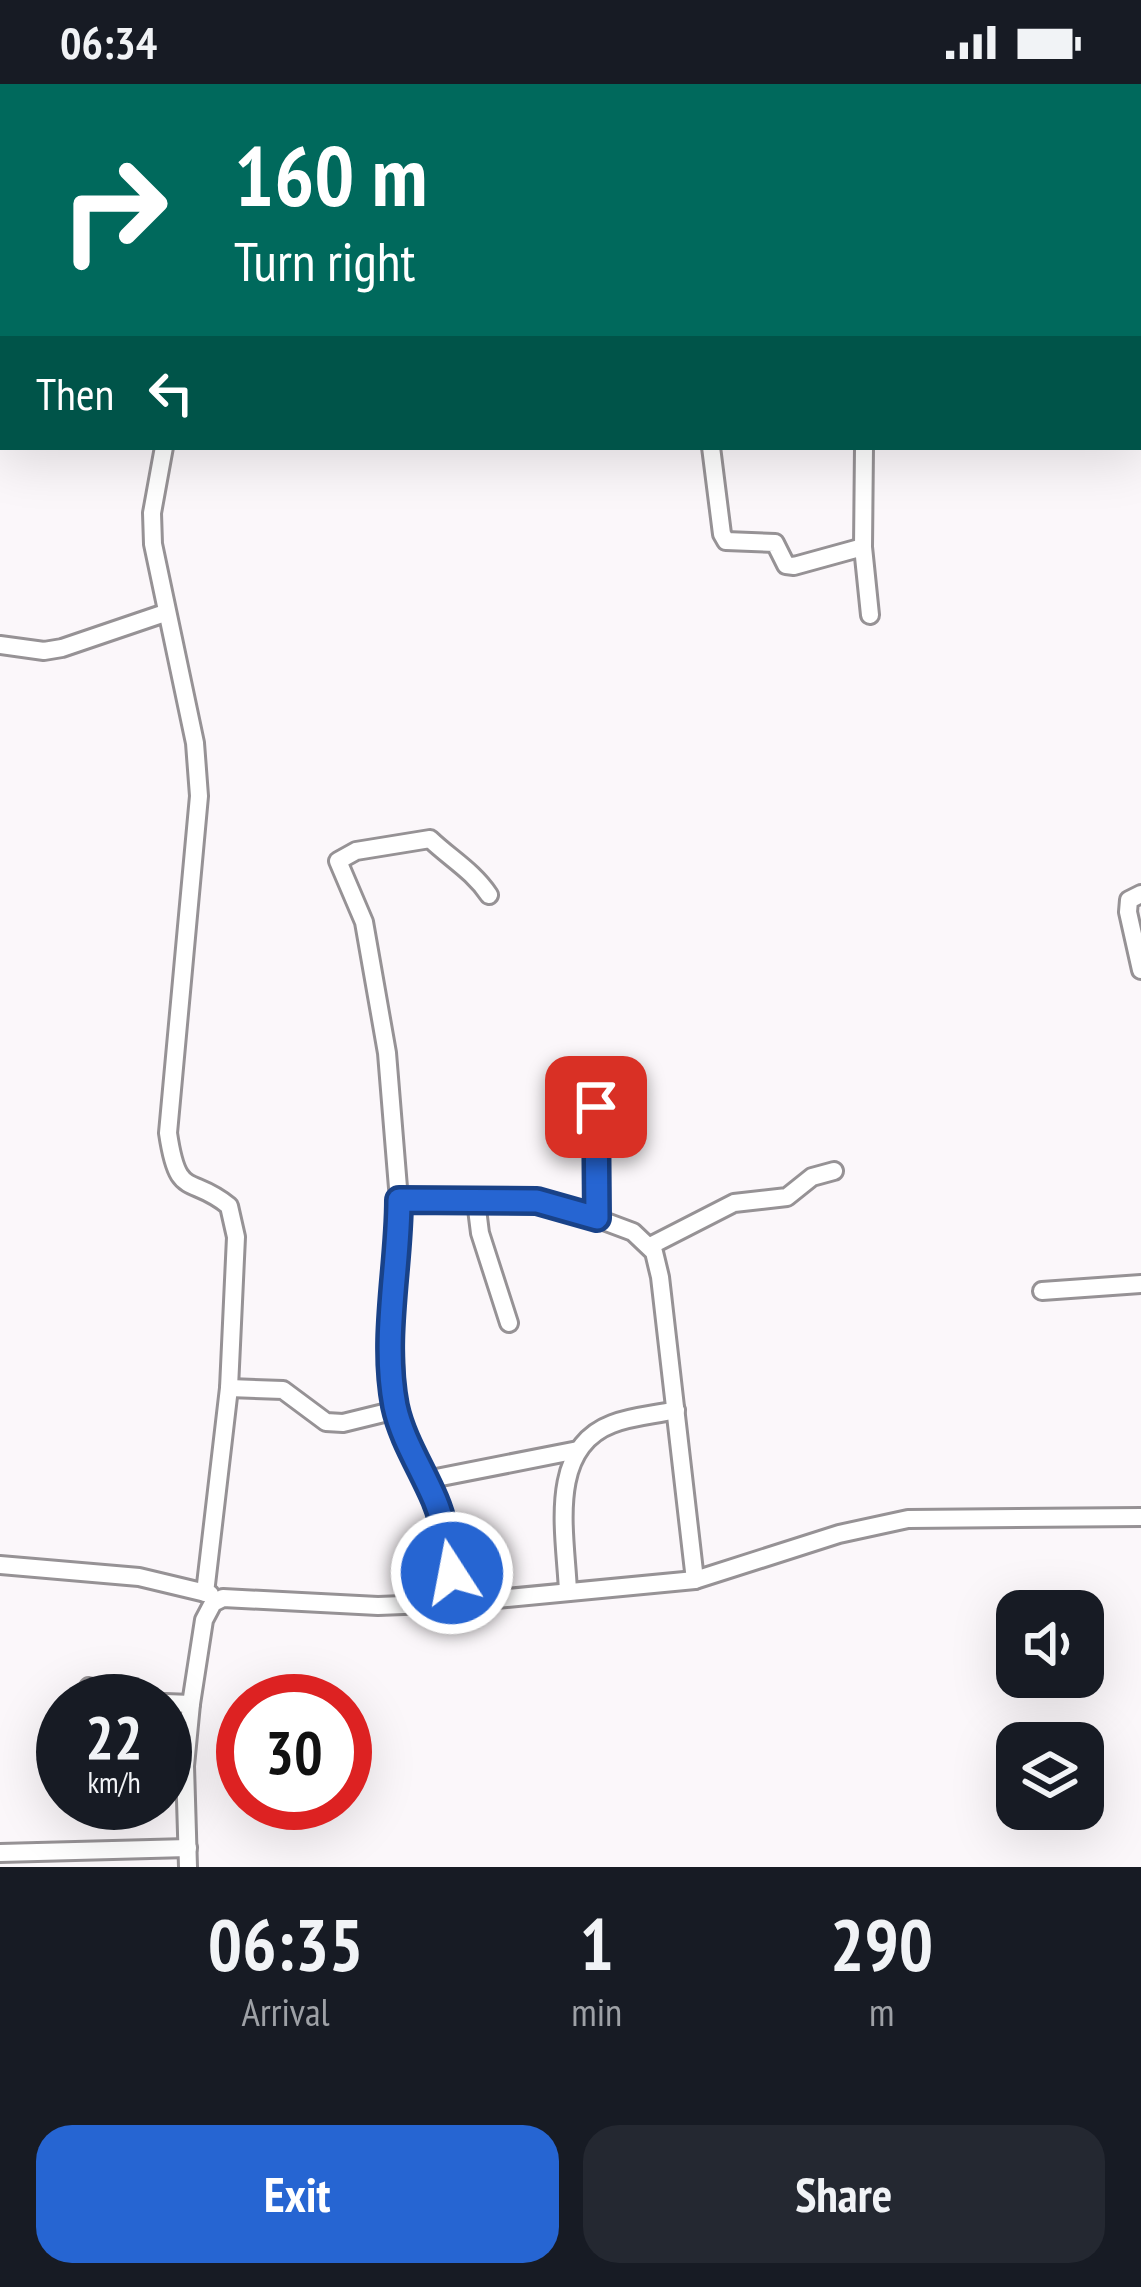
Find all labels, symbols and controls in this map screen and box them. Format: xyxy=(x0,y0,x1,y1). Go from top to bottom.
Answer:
text: 06:34 xyxy=(60,13,157,71)
text: 160 m xyxy=(234,120,427,229)
icon: right xyxy=(36,132,192,288)
text: Turn right xyxy=(234,226,415,296)
icon: left xyxy=(138,360,204,426)
text: Then xyxy=(36,364,114,422)
pin xyxy=(545,1056,647,1158)
icon: arrive xyxy=(563,1074,629,1140)
position arrow xyxy=(389,1510,515,1636)
map controls xyxy=(996,1590,1104,1830)
button: sound xyxy=(996,1590,1104,1698)
speed limit sign: 30 xyxy=(216,1674,372,1830)
text: 22 xyxy=(85,1698,143,1776)
button: layers xyxy=(996,1722,1104,1830)
text: km/h xyxy=(87,1762,141,1801)
text: 06:35 xyxy=(208,1897,364,1990)
text: 1 xyxy=(580,1897,614,1990)
text: 290 xyxy=(830,1897,933,1990)
text: Arrival xyxy=(242,1986,330,2037)
text: min xyxy=(571,1986,622,2037)
text: m xyxy=(869,1986,894,2037)
button: Exit xyxy=(36,2125,559,2263)
button: Share xyxy=(583,2125,1105,2263)

